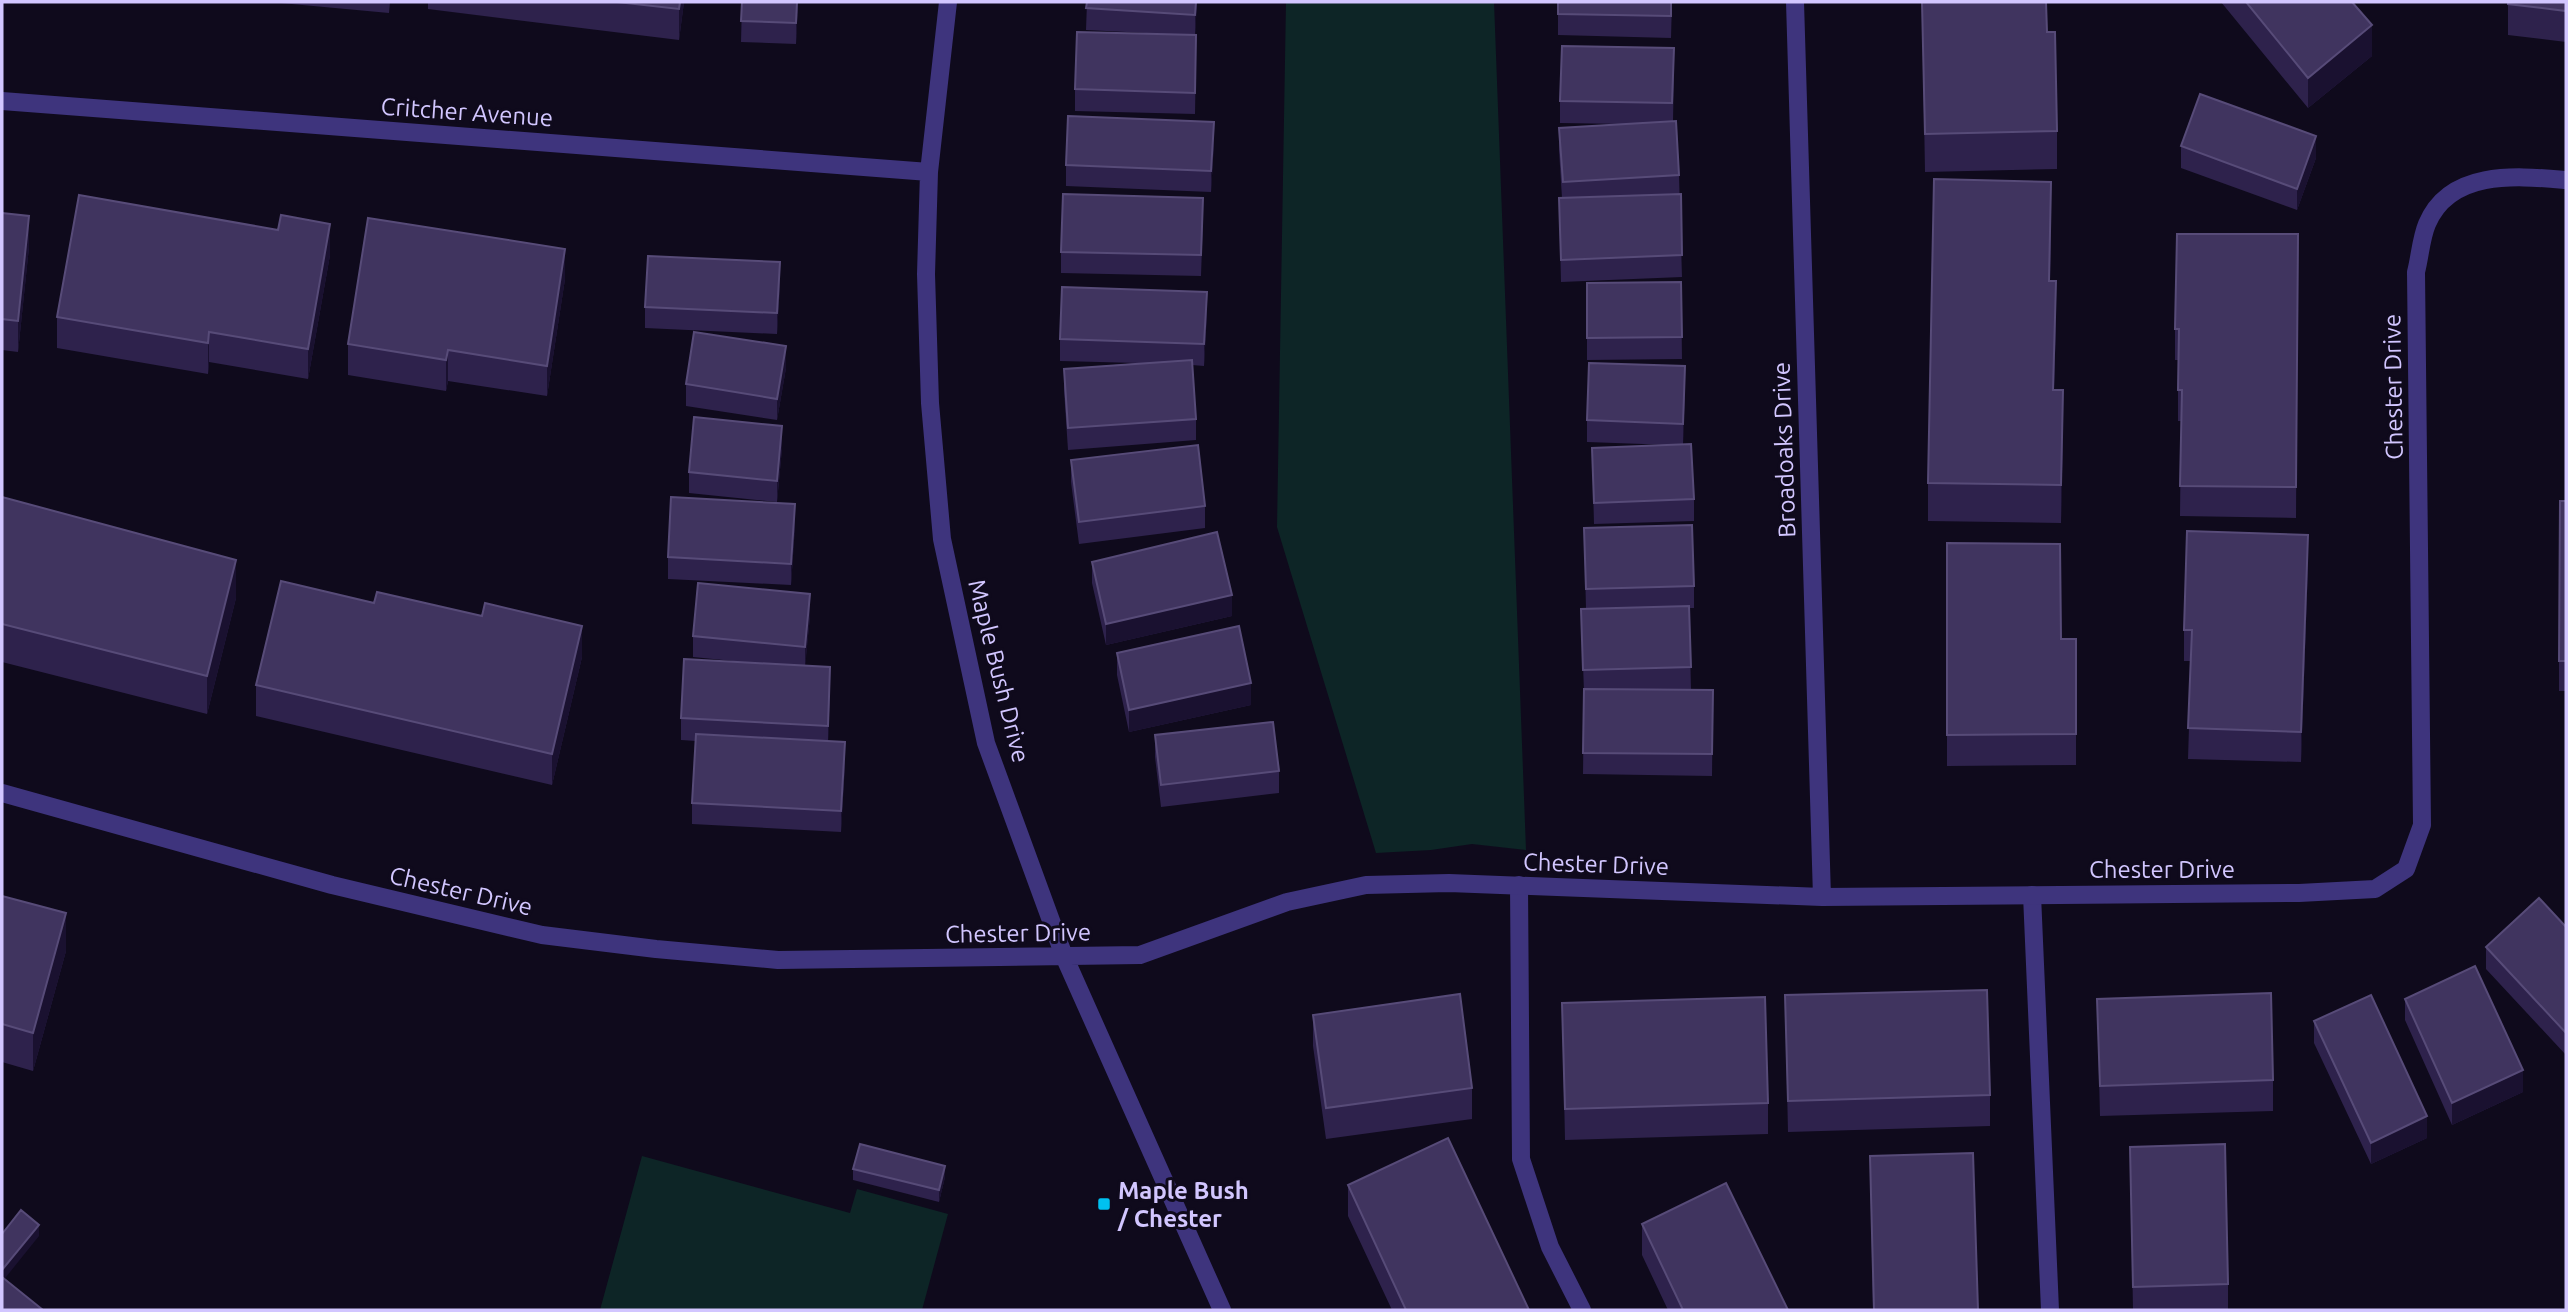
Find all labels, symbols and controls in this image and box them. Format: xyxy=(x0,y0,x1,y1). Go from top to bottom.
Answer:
street label: Critcher Avenue xyxy=(380,93,554,131)
street label: Chester Drive xyxy=(2378,314,2408,460)
street label: Broadoaks Drive xyxy=(1767,362,1801,538)
street label: Maple Bush Drive xyxy=(963,577,1035,765)
street label: Chester Drive xyxy=(1523,848,1669,880)
street label: Chester Drive xyxy=(2089,856,2235,883)
street label: Chester Drive xyxy=(387,861,535,921)
street label: Chester Drive xyxy=(945,918,1091,948)
place label: Maple Bush / Chester xyxy=(1117,1177,1249,1232)
marker: Maple Bush / Chester xyxy=(1096,1196,1112,1212)

